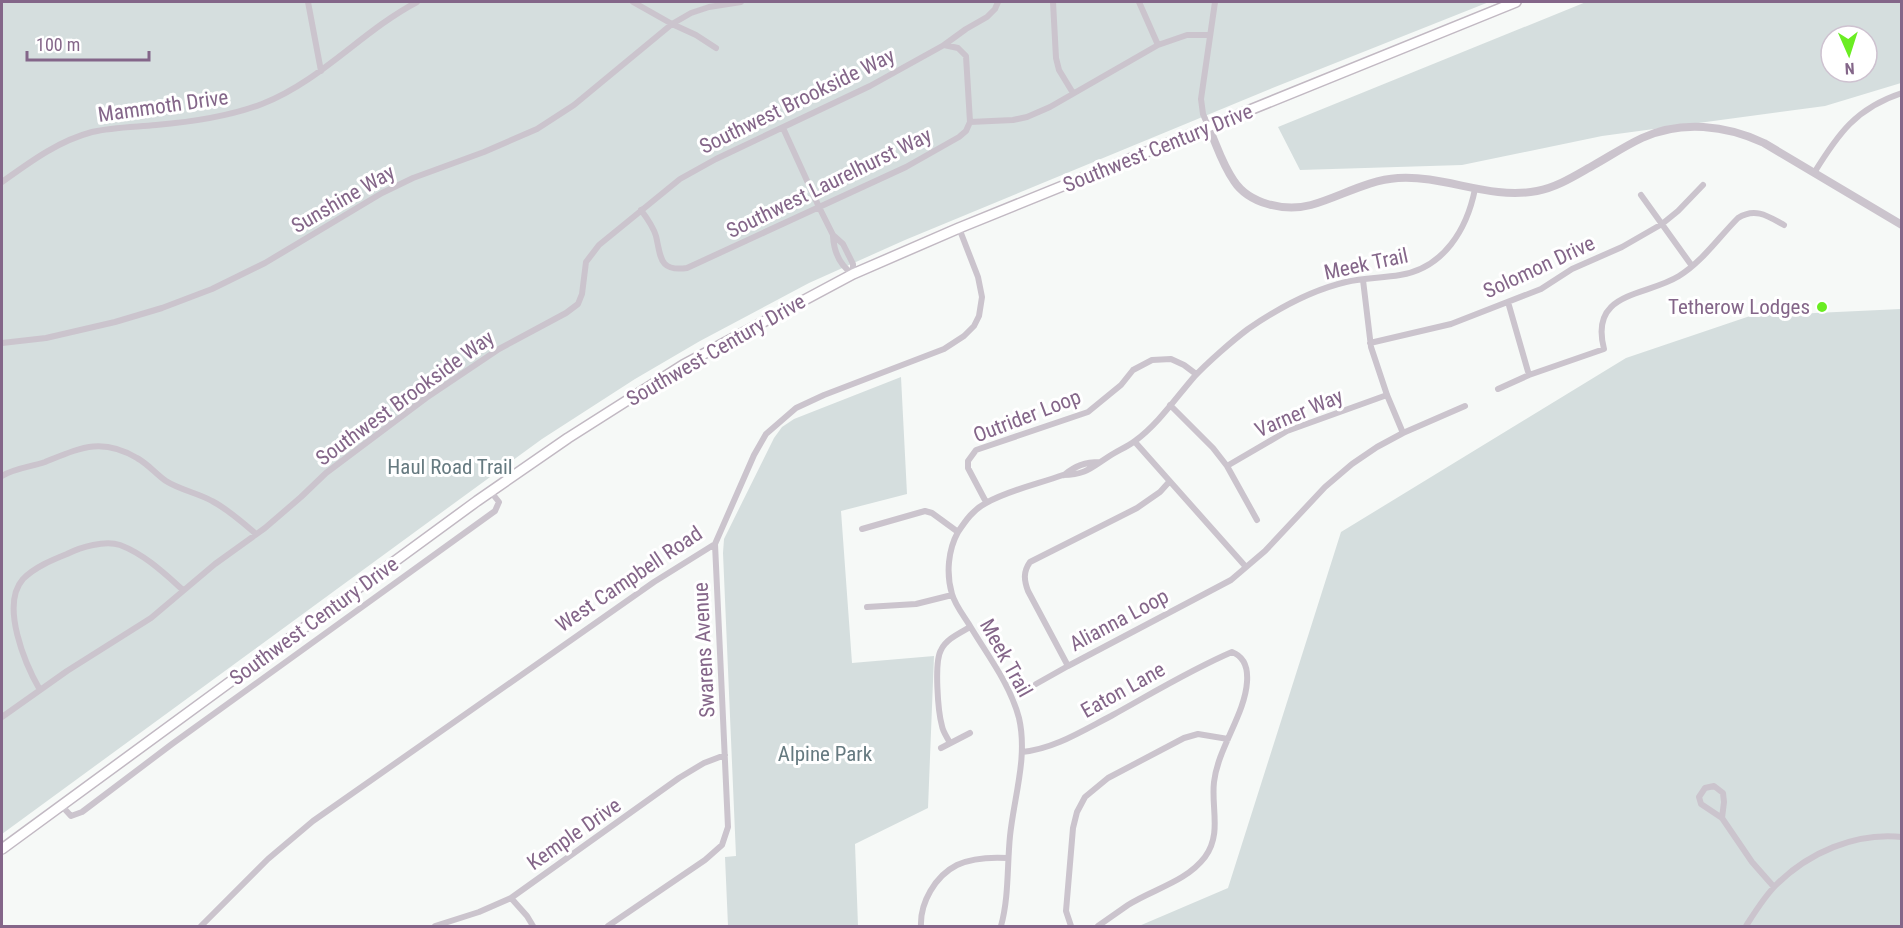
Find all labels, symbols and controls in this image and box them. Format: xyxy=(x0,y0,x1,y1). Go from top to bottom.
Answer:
scale bar xyxy=(27,24,148,62)
north arrow xyxy=(1819,24,1879,84)
text: 100 m xyxy=(36,34,80,55)
street label: Southwest Brookside Way xyxy=(696,43,899,159)
text: N xyxy=(1844,59,1855,78)
street label: Mammoth Drive xyxy=(96,85,230,127)
street label: Southwest Century Drive xyxy=(1060,99,1256,197)
street label: Southwest Laurelhurst Way xyxy=(723,123,935,243)
street label: Sunshine Way xyxy=(287,160,399,238)
street label: Solomon Drive xyxy=(1480,231,1599,303)
street label: Meek Trail xyxy=(1322,243,1410,285)
street label: Southwest Century Drive xyxy=(622,289,810,411)
place label: Tetherow Lodges xyxy=(1668,295,1810,319)
marker: Tetherow Lodges xyxy=(1815,300,1829,314)
street label: Southwest Brookside Way xyxy=(311,325,499,471)
street label: Varner Way xyxy=(1251,384,1347,442)
street label: Outrider Loop xyxy=(970,385,1084,447)
park label: Haul Road Trail xyxy=(387,455,513,479)
street label: West Campbell Road xyxy=(551,521,707,637)
street label: Southwest Century Drive xyxy=(225,552,403,690)
street label: Swarens Avenue xyxy=(688,581,720,718)
street label: Alianna Loop xyxy=(1065,584,1173,656)
street label: Meek Trail xyxy=(975,615,1037,701)
street label: Eaton Lane xyxy=(1077,657,1169,723)
park label: Alpine Park xyxy=(778,742,873,766)
street label: Kemple Drive xyxy=(523,793,625,875)

